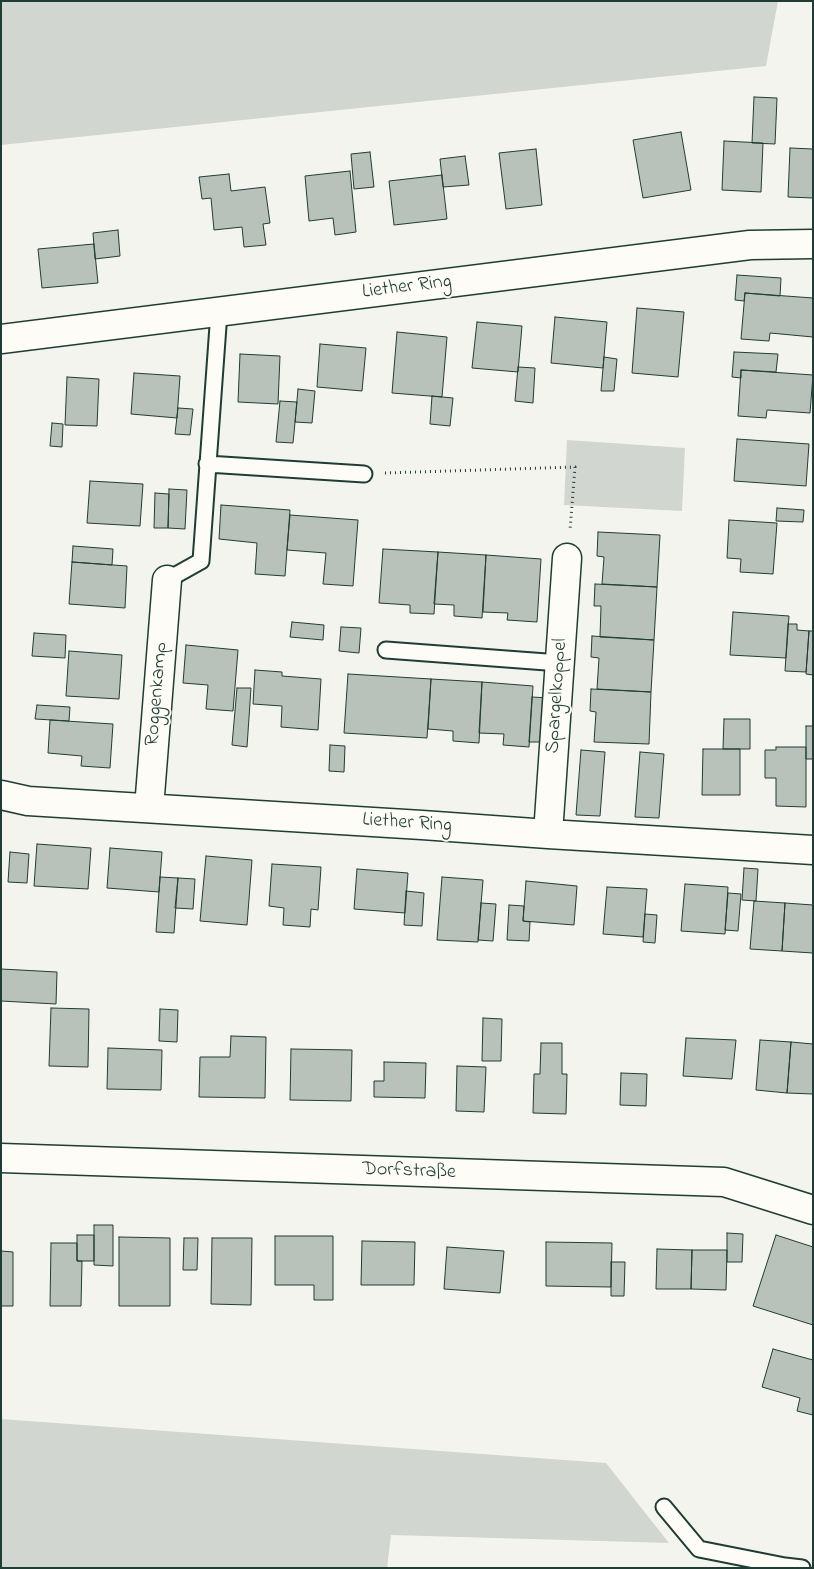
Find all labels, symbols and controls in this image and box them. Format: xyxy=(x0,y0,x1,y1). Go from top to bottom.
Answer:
street label: Liether Ring xyxy=(361,271,453,305)
street label: Spargelkoppel xyxy=(542,638,574,754)
street label: Roggenkamp xyxy=(142,641,174,747)
street label: Liether Ring xyxy=(361,809,453,839)
street label: Dorfstraße xyxy=(362,1158,456,1186)

